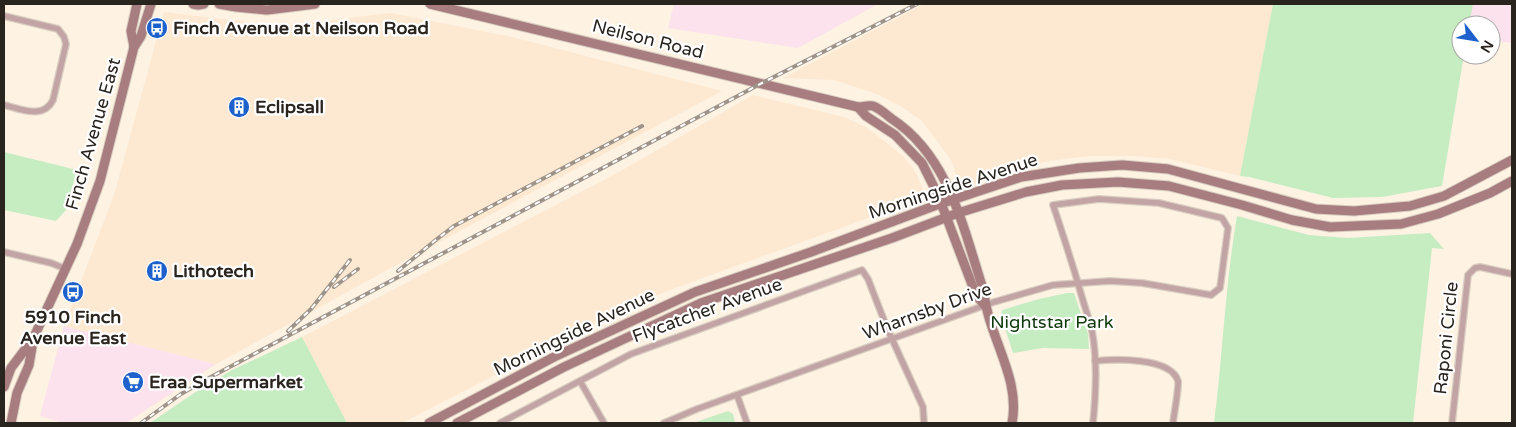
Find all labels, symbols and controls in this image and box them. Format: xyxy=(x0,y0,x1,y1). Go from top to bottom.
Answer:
street label: Neilson Road xyxy=(590,15,706,63)
north arrow xyxy=(1451,15,1501,65)
bus stop icon: Finch Avenue at Neilson Road xyxy=(145,16,169,40)
place label: Finch Avenue at Neilson Road xyxy=(173,17,429,39)
text: N xyxy=(1477,37,1497,56)
street label: Finch Avenue East xyxy=(61,55,125,213)
building icon: Eclipsall xyxy=(227,95,251,119)
place label: Eclipsall xyxy=(255,96,324,118)
street label: Morningside Avenue xyxy=(866,148,1040,224)
building icon: Lithotech xyxy=(145,259,169,283)
place label: Lithotech xyxy=(173,260,254,282)
street label: Flycatcher Avenue xyxy=(629,273,785,347)
street label: Wharnsby Drive xyxy=(859,277,995,345)
bus stop icon: 5910 Finch Avenue East xyxy=(61,280,85,304)
street label: Raponi Circle xyxy=(1429,281,1463,395)
street label: Morningside Avenue xyxy=(490,283,658,381)
place label: 5910 Finch Avenue East xyxy=(20,306,126,349)
park label: Nightstar Park xyxy=(990,311,1114,333)
supermarket icon: Eraa Supermarket xyxy=(121,370,145,394)
place label: Eraa Supermarket xyxy=(149,371,303,393)

